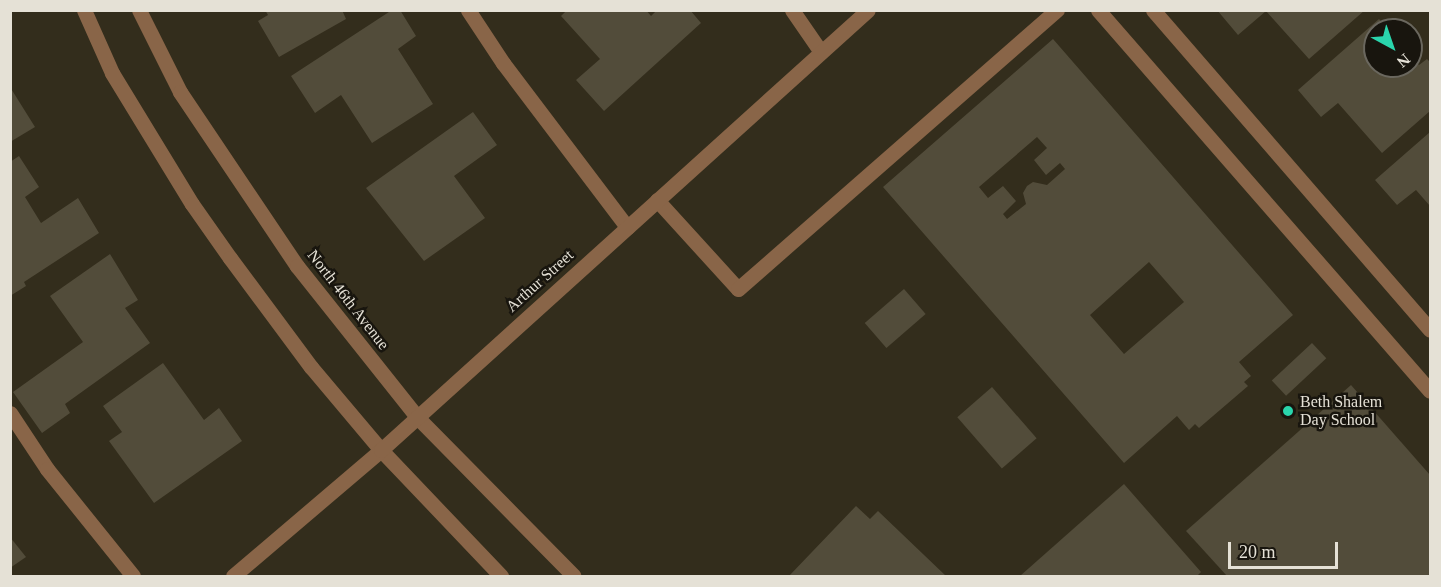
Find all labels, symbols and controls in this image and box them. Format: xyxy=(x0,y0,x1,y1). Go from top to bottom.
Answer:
north arrow xyxy=(1363,18,1423,78)
text: N xyxy=(1394,50,1413,71)
street label: North 46th Avenue xyxy=(303,246,393,354)
street label: Arthur Street xyxy=(502,246,578,316)
place label: Beth Shalem Day School xyxy=(1300,392,1382,430)
marker: Beth Shalem Day School xyxy=(1281,404,1295,418)
scale bar xyxy=(1231,530,1340,568)
text: 20 m xyxy=(1239,542,1276,562)

